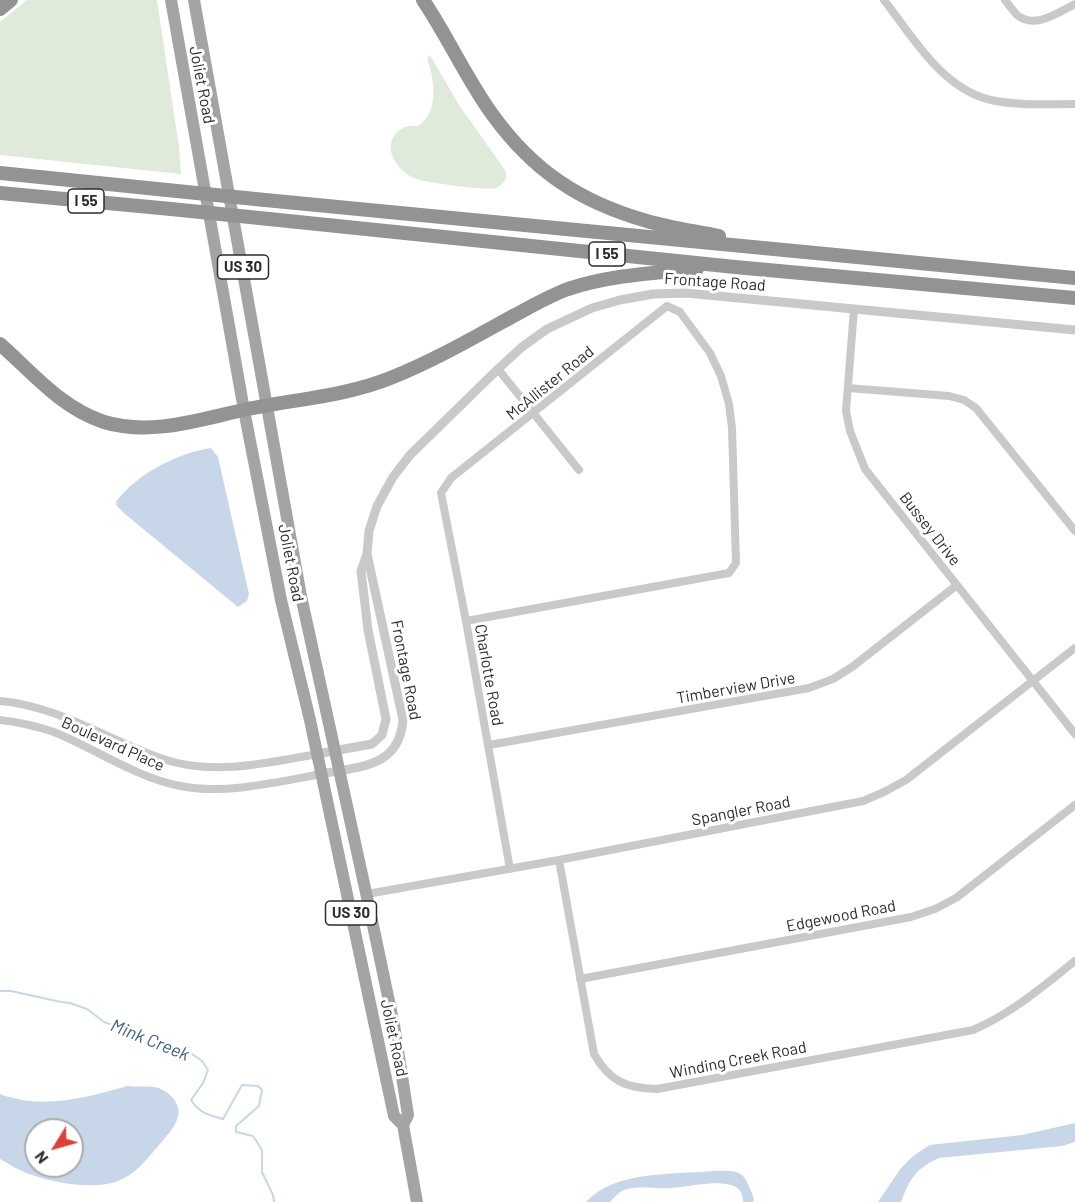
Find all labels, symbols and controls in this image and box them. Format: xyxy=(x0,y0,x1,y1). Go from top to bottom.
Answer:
street label: Joliet Road xyxy=(185,45,219,125)
road number: I 55 xyxy=(68,189,104,213)
road number: I 55 xyxy=(589,242,625,266)
road number: US 30 xyxy=(218,255,268,279)
street label: Frontage Road xyxy=(664,269,766,295)
street label: McAllister Road xyxy=(502,342,598,424)
street label: Bussey Drive xyxy=(895,488,965,570)
street label: Joliet Road xyxy=(274,523,308,603)
street label: Frontage Road xyxy=(387,618,425,722)
street label: Charlotte Road xyxy=(471,623,507,727)
street label: Timberview Drive xyxy=(675,668,797,708)
street label: Boulevard Place xyxy=(59,713,167,775)
street label: Spangler Road xyxy=(690,792,792,830)
street label: Edgewood Road xyxy=(785,896,897,936)
road number: US 30 xyxy=(326,901,376,925)
street label: Joliet Road xyxy=(376,998,412,1078)
water label: Mink Creek xyxy=(108,1014,192,1066)
street label: Winding Creek Road xyxy=(668,1037,808,1083)
north arrow xyxy=(24,1118,84,1178)
text: N xyxy=(30,1148,52,1168)

